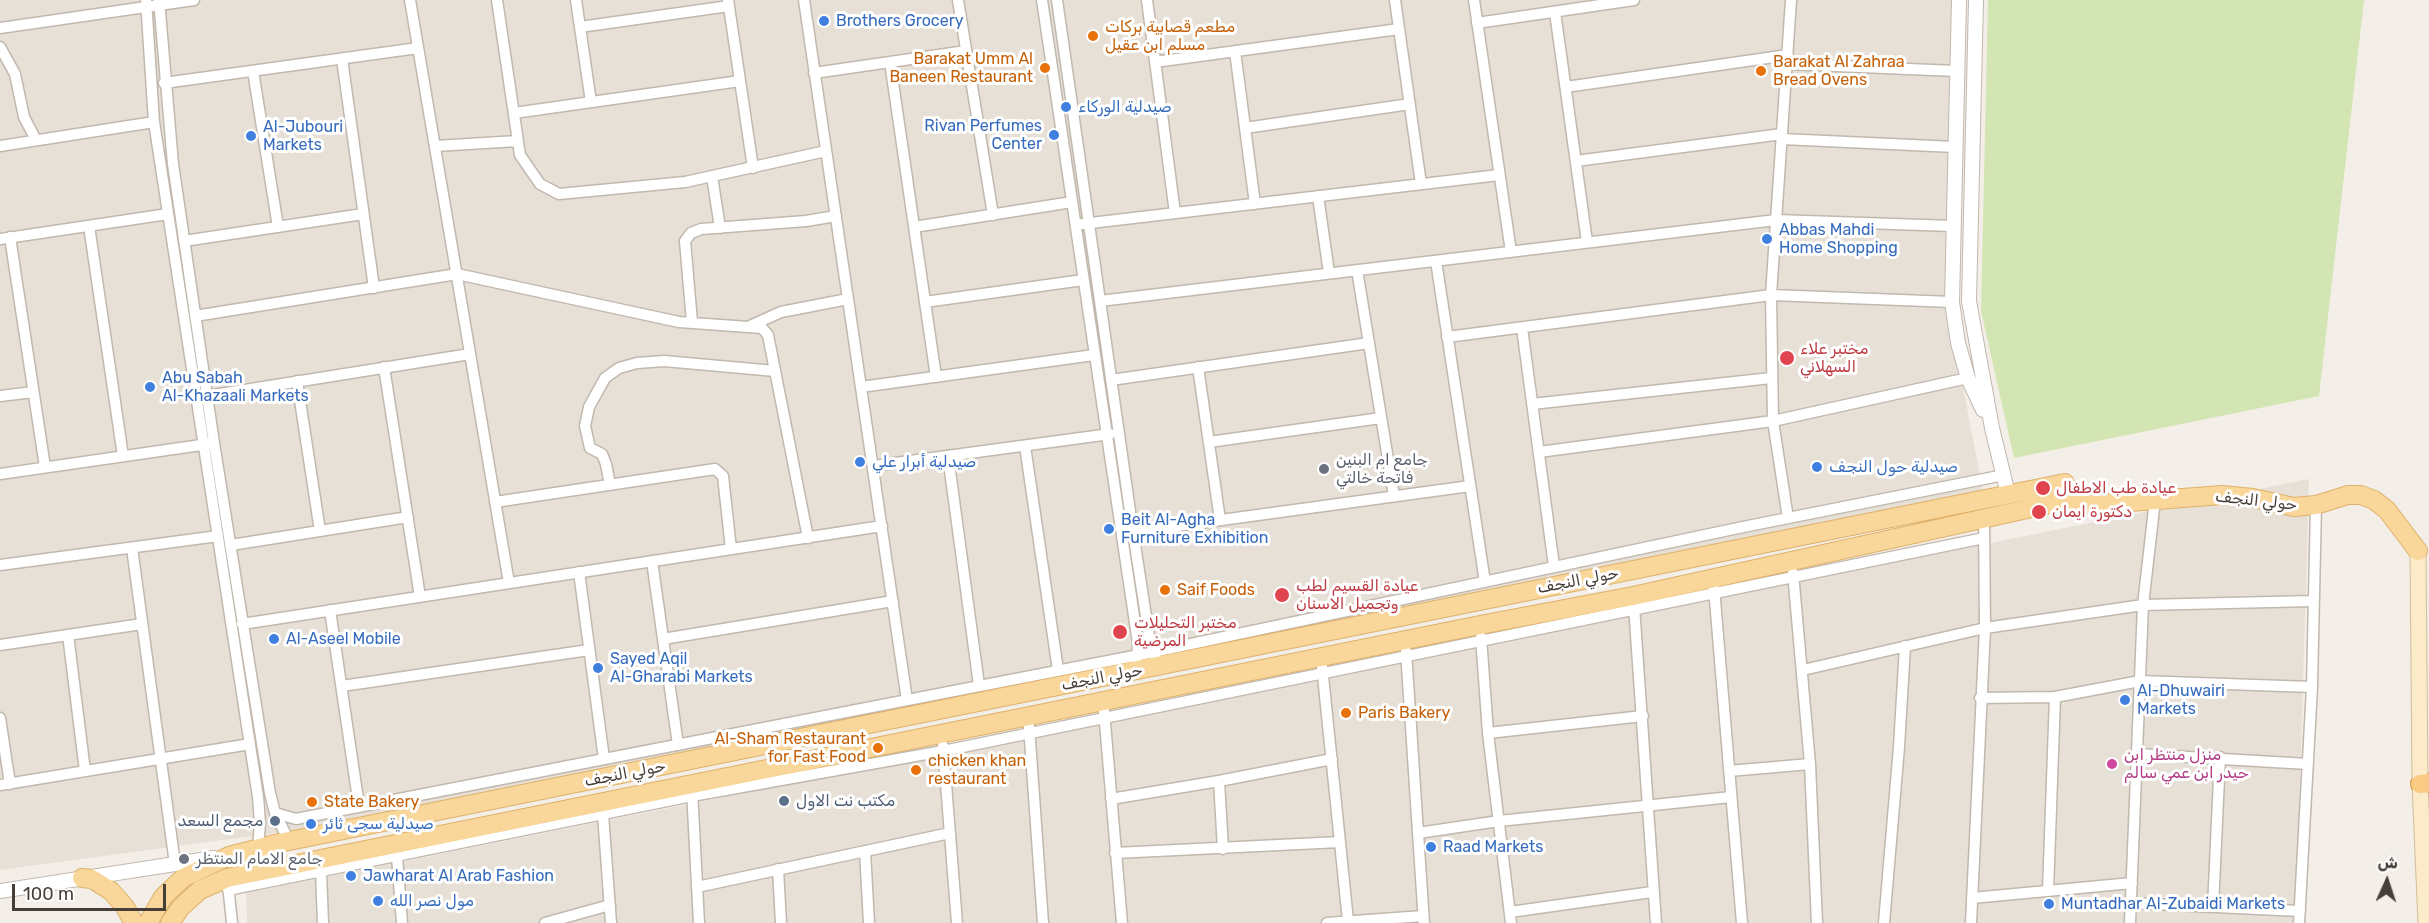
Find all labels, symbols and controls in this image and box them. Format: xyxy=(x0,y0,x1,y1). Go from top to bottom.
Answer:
place label: Brothers Grocery xyxy=(836,11,964,31)
marker: Brothers Grocery xyxy=(817,14,831,28)
place label: مطعم قصابية بركات مسلم ابن عقيل xyxy=(1105,17,1235,55)
marker: مطعم قصابية بركات مسلم ابن عقيل xyxy=(1086,29,1100,43)
place label: Barakat Umm Al Baneen Restaurant xyxy=(889,49,1033,87)
place label: Barakat Al Zahraa Bread Ovens xyxy=(1773,52,1905,90)
marker: Barakat Umm Al Baneen Restaurant xyxy=(1038,61,1052,75)
marker: Barakat Al Zahraa Bread Ovens xyxy=(1754,64,1768,78)
place label: صيدلية الوركاء xyxy=(1078,97,1171,117)
marker: صيدلية الوركاء xyxy=(1059,100,1073,114)
place label: Rivan Perfumes Center xyxy=(924,116,1042,154)
place label: Al-Jubouri Markets xyxy=(263,117,343,155)
marker: Rivan Perfumes Center xyxy=(1047,128,1061,142)
marker: Al-Jubouri Markets xyxy=(244,129,258,143)
place label: Abbas Mahdi Home Shopping xyxy=(1779,220,1898,258)
marker: Abbas Mahdi Home Shopping xyxy=(1760,232,1774,246)
place label: مختبر علاء السهلاني xyxy=(1800,339,1868,377)
marker: مختبر علاء السهلاني xyxy=(1778,349,1796,367)
place label: Abu Sabah Al-Khazaali Markets xyxy=(162,368,309,406)
marker: Abu Sabah Al-Khazaali Markets xyxy=(143,380,157,394)
place label: جامع ام البنين فاتحة خالتي xyxy=(1336,450,1428,488)
place label: صيدلية أبرار علي xyxy=(872,452,976,472)
marker: صيدلية أبرار علي xyxy=(853,455,867,469)
place label: صيدلية حول النجف xyxy=(1829,457,1958,477)
marker: صيدلية حول النجف xyxy=(1810,460,1824,474)
marker: جامع ام البنين فاتحة خالتي xyxy=(1317,462,1331,476)
place label: عيادة طب الاطفال xyxy=(2056,478,2176,498)
marker: عيادة طب الاطفال xyxy=(2034,479,2052,497)
street label: حولي النجف xyxy=(2214,487,2298,515)
place label: دكتورة ايمان xyxy=(2052,502,2132,522)
marker: دكتورة ايمان xyxy=(2030,503,2048,521)
place label: Beit Al-Agha Furniture Exhibition xyxy=(1121,510,1268,548)
marker: Beit Al-Agha Furniture Exhibition xyxy=(1102,522,1116,536)
street label: حولي النجف xyxy=(1536,564,1620,598)
place label: عيادة القسيم لطب وتجميل الاسنان xyxy=(1296,576,1418,614)
place label: Saif Foods xyxy=(1177,580,1255,600)
marker: Saif Foods xyxy=(1158,583,1172,597)
marker: عيادة القسيم لطب وتجميل الاسنان xyxy=(1273,586,1291,604)
place label: مختبر التحليلات المرضية xyxy=(1134,613,1237,651)
marker: مختبر التحليلات المرضية xyxy=(1111,623,1129,641)
place label: Al-Aseel Mobile xyxy=(286,629,401,649)
marker: Al-Aseel Mobile xyxy=(267,632,281,646)
place label: Sayed Aqil Al-Gharabi Markets xyxy=(610,649,753,687)
marker: Sayed Aqil Al-Gharabi Markets xyxy=(591,661,605,675)
street label: حولي النجف xyxy=(1060,661,1144,695)
place label: Al-Dhuwairi Markets xyxy=(2137,681,2225,719)
marker: Al-Dhuwairi Markets xyxy=(2118,693,2132,707)
place label: Paris Bakery xyxy=(1358,703,1450,723)
marker: Paris Bakery xyxy=(1339,706,1353,720)
place label: Al-Sham Restaurant for Fast Food xyxy=(714,729,866,767)
marker: Al-Sham Restaurant for Fast Food xyxy=(871,741,885,755)
place label: منزل منتظر ابن حيدر ابن عمي سالم xyxy=(2124,745,2249,783)
place label: chicken khan restaurant xyxy=(928,751,1026,789)
street label: حولي النجف xyxy=(583,757,667,791)
marker: منزل منتظر ابن حيدر ابن عمي سالم xyxy=(2105,757,2119,771)
marker: chicken khan restaurant xyxy=(909,763,923,777)
place label: مكتب نت الاول xyxy=(796,791,895,811)
place label: State Bakery xyxy=(324,792,419,812)
marker: مكتب نت الاول xyxy=(777,794,791,808)
marker: State Bakery xyxy=(305,795,319,809)
place label: مجمع السعد xyxy=(177,811,263,831)
marker: مجمع السعد xyxy=(268,814,282,828)
place label: صيدلية سجى ثائر xyxy=(323,814,434,834)
marker: صيدلية سجى ثائر xyxy=(304,817,318,831)
place label: Raad Markets xyxy=(1443,837,1543,857)
marker: Raad Markets xyxy=(1424,840,1438,854)
place label: جامع الامام المنتظر xyxy=(196,849,323,869)
north arrow xyxy=(2357,851,2417,911)
marker: جامع الامام المنتظر xyxy=(177,852,191,866)
text: ش xyxy=(2377,853,2399,873)
place label: Jawharat Al Arab Fashion xyxy=(363,866,554,886)
marker: Jawharat Al Arab Fashion xyxy=(344,869,358,883)
scale bar xyxy=(15,872,170,910)
text: 100 m xyxy=(23,883,74,905)
place label: مول نصر الله xyxy=(390,891,474,911)
marker: مول نصر الله xyxy=(371,894,385,908)
place label: Muntadhar Al-Zubaidi Markets xyxy=(2061,894,2285,914)
marker: Muntadhar Al-Zubaidi Markets xyxy=(2042,897,2056,911)

